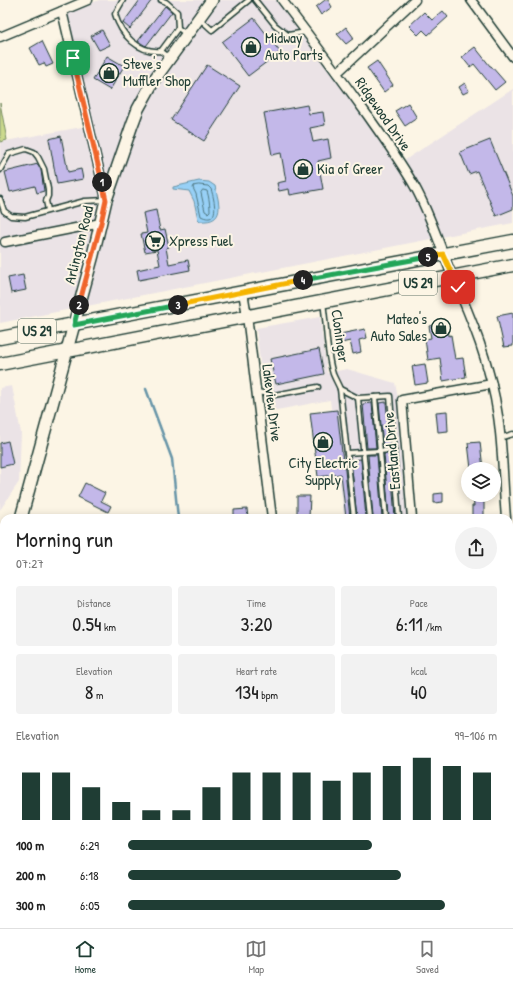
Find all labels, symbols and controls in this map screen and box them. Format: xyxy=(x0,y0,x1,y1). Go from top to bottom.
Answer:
place label: Midway Auto Parts xyxy=(265,27,323,65)
shop icon: Midway Auto Parts xyxy=(240,36,262,58)
pin xyxy=(56,41,90,75)
icon: arrive xyxy=(62,47,84,69)
place label: Steve's Muffler Shop xyxy=(123,53,191,91)
shop icon: Steve's Muffler Shop xyxy=(98,62,120,84)
street label: Ridgewood Drive xyxy=(350,73,416,155)
shop icon: Kia of Greer xyxy=(292,158,314,180)
place label: Kia of Greer xyxy=(317,158,383,179)
pin: 1 xyxy=(92,172,112,192)
text: 1 xyxy=(100,175,104,189)
street label: Arlington Road xyxy=(59,203,98,286)
supermarket icon: Xpress Fuel xyxy=(144,230,166,252)
place label: Xpress Fuel xyxy=(169,230,233,251)
pin: 5 xyxy=(418,247,438,267)
text: 5 xyxy=(426,250,430,264)
pin: 4 xyxy=(293,270,313,290)
pin xyxy=(441,270,475,304)
road number: US 29 xyxy=(399,271,437,295)
text: 4 xyxy=(301,273,305,287)
icon: check xyxy=(447,276,469,298)
pin: 2 xyxy=(69,295,89,315)
pin: 3 xyxy=(168,295,188,315)
text: 2 xyxy=(76,298,82,312)
text: 3 xyxy=(176,298,180,312)
street label: Cloninger xyxy=(326,308,355,364)
place label: Mateo's Auto Sales xyxy=(371,308,427,346)
shop icon: Mateo's Auto Sales xyxy=(430,317,452,339)
road number: US 29 xyxy=(18,319,56,343)
street label: Lakeview Drive xyxy=(257,363,288,443)
street label: Eastland Drive xyxy=(378,411,405,491)
shop icon: City Electric Supply xyxy=(312,431,334,453)
place label: City Electric Supply xyxy=(288,452,358,490)
map controls xyxy=(461,462,501,502)
button: layers xyxy=(461,462,501,502)
text: Morning run xyxy=(16,524,113,554)
button: share xyxy=(455,527,497,569)
text: 07:27 xyxy=(16,554,44,572)
text: Distance xyxy=(77,596,111,610)
text: Time xyxy=(247,596,266,610)
text: Pace xyxy=(410,596,428,610)
text: 0.54 xyxy=(72,610,101,637)
text: 3:20 xyxy=(241,610,272,637)
text: 6:11 xyxy=(396,610,423,637)
text: km xyxy=(101,620,116,634)
text: /km xyxy=(423,620,442,634)
text: Elevation xyxy=(76,664,112,678)
text: Heart rate xyxy=(236,664,277,678)
text: kcal xyxy=(411,664,427,678)
text: 8 xyxy=(85,678,93,705)
text: 134 xyxy=(235,678,259,705)
text: 40 xyxy=(411,678,427,705)
text: m xyxy=(93,688,104,702)
text: bpm xyxy=(259,688,278,702)
text: Elevation xyxy=(16,726,59,744)
text: 99–106 m xyxy=(454,726,497,744)
text: 100 m xyxy=(16,836,44,854)
text: 6:29 xyxy=(80,836,99,854)
text: 200 m xyxy=(16,866,46,884)
text: 6:18 xyxy=(80,866,99,884)
text: 300 m xyxy=(16,896,45,914)
text: 6:05 xyxy=(80,896,100,914)
tab: Home xyxy=(74,938,96,976)
tab: Map xyxy=(245,938,267,976)
tab: Saved xyxy=(416,938,439,976)

